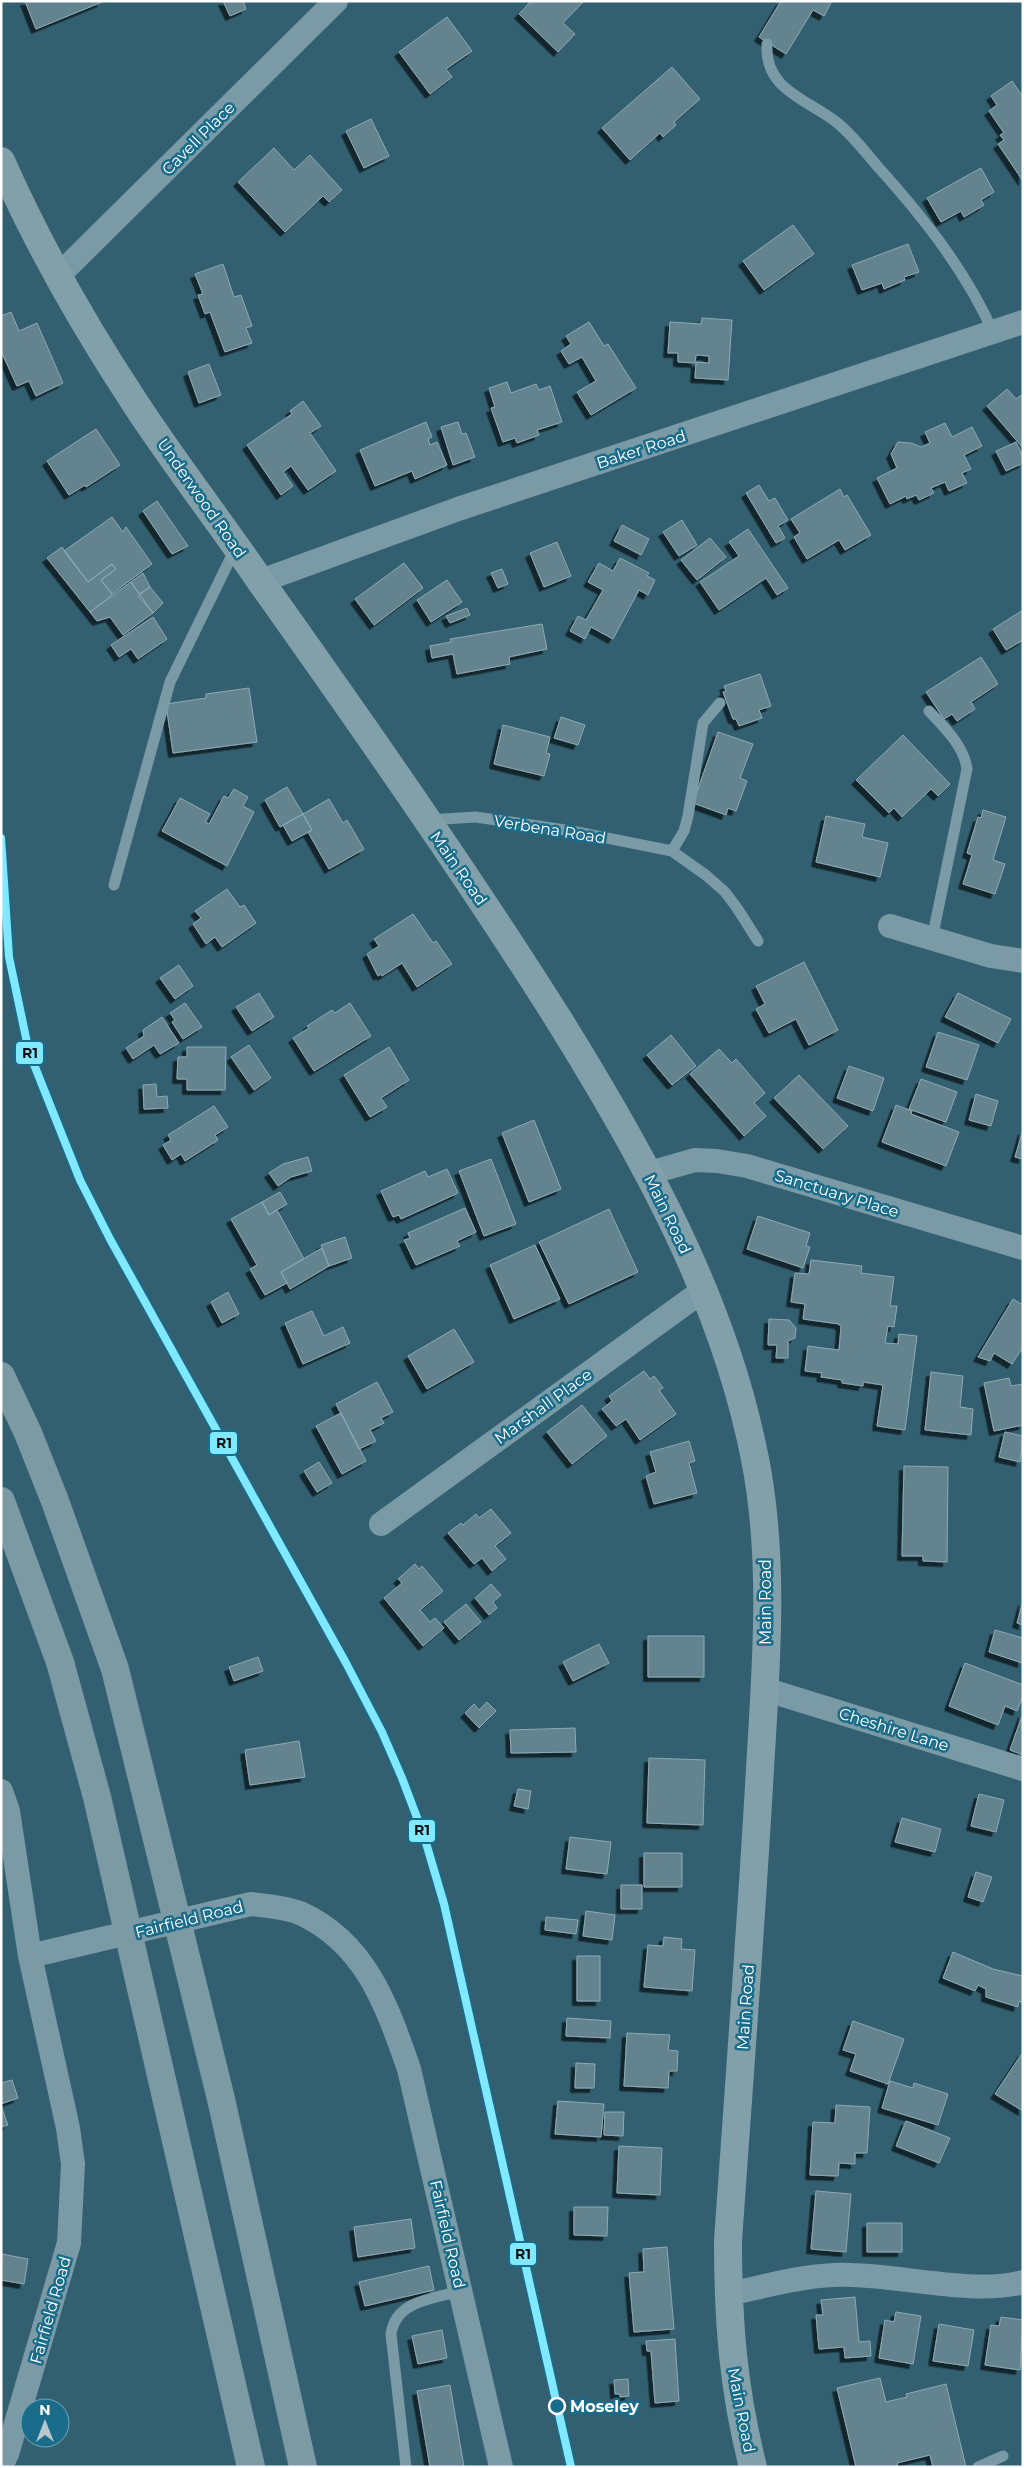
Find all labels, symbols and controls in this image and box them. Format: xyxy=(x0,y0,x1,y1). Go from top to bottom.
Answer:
street label: Cavell Place xyxy=(158,98,239,179)
street label: Baker Road xyxy=(594,426,688,473)
street label: Underwood Road xyxy=(153,435,250,562)
street label: Verbena Road xyxy=(493,811,607,848)
street label: Main Road xyxy=(426,828,491,909)
line badge: R1 xyxy=(15,1041,44,1065)
text: R1 xyxy=(22,1044,38,1062)
street label: Sanctuary Place xyxy=(772,1166,901,1221)
street label: Main Road xyxy=(640,1171,695,1257)
street label: Marshall Place xyxy=(491,1365,596,1448)
line badge: R1 xyxy=(209,1431,238,1455)
text: R1 xyxy=(216,1434,232,1452)
street label: Main Road xyxy=(756,1559,775,1645)
street label: Cheshire Lane xyxy=(836,1704,951,1755)
line badge: R1 xyxy=(408,1819,436,1843)
text: R1 xyxy=(414,1821,430,1839)
street label: Fairfield Road xyxy=(133,1897,245,1942)
street label: Main Road xyxy=(733,1964,758,2051)
street label: Fairfield Road xyxy=(426,2178,469,2290)
line badge: R1 xyxy=(509,2242,537,2266)
text: R1 xyxy=(515,2245,531,2263)
street label: Fairfield Road xyxy=(26,2254,75,2366)
street label: Main Road xyxy=(724,2366,759,2454)
marker: Moseley xyxy=(548,2397,566,2415)
place label: Moseley xyxy=(570,2397,639,2416)
north arrow xyxy=(20,2398,70,2448)
text: N xyxy=(39,2401,51,2419)

